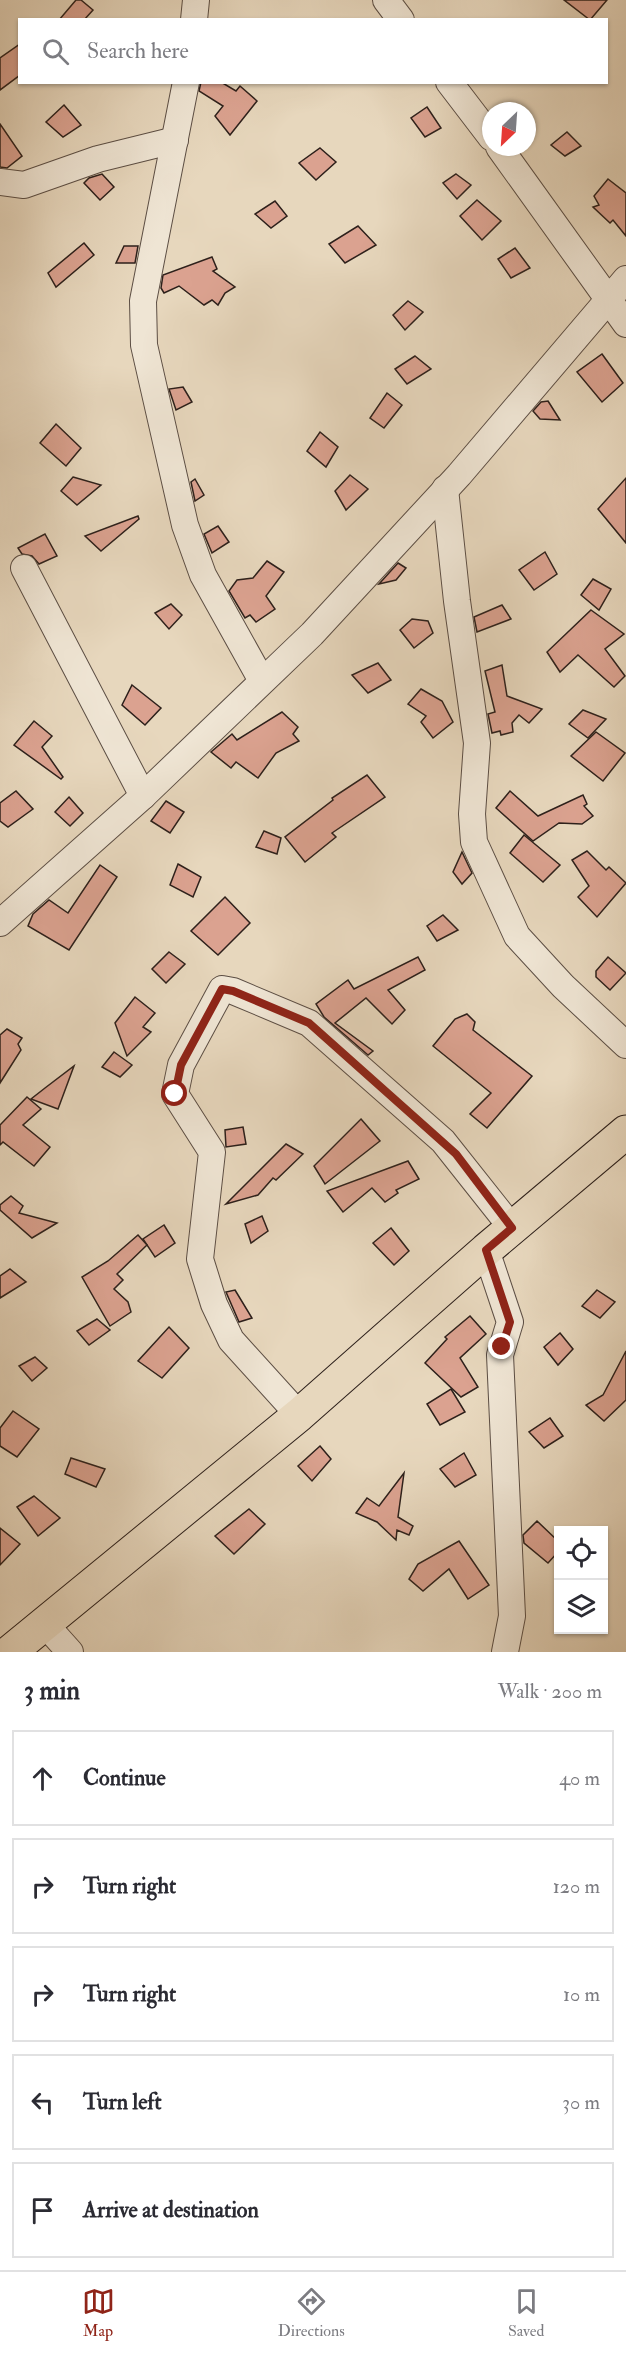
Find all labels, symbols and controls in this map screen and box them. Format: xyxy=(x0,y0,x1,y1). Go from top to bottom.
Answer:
search box xyxy=(18,18,608,84)
icon: search xyxy=(39,35,72,68)
text: Search here xyxy=(87,37,189,65)
north arrow xyxy=(482,102,536,156)
route start xyxy=(161,1080,187,1106)
route end xyxy=(488,1333,514,1359)
map controls xyxy=(554,1526,608,1634)
button: locate xyxy=(554,1526,608,1580)
button: layers xyxy=(554,1580,608,1634)
text: 3 min xyxy=(24,1675,80,1707)
text: Walk · 200 m xyxy=(498,1679,602,1704)
icon: ahead xyxy=(26,1762,59,1795)
text: Continue xyxy=(83,1764,166,1792)
text: 40 m xyxy=(559,1766,600,1791)
icon: right xyxy=(26,1870,59,1903)
text: Turn right xyxy=(83,1872,176,1900)
text: 120 m xyxy=(553,1874,600,1899)
icon: right xyxy=(26,1978,59,2011)
text: Turn right xyxy=(83,1980,176,2008)
text: 10 m xyxy=(563,1982,600,2007)
icon: left xyxy=(26,2086,59,2119)
text: Turn left xyxy=(83,2088,162,2116)
text: 30 m xyxy=(562,2090,600,2115)
icon: arrive xyxy=(26,2194,59,2227)
text: Arrive at destination xyxy=(83,2196,259,2224)
tab: Map xyxy=(82,2285,115,2341)
tab: Directions xyxy=(278,2285,345,2341)
tab: Saved xyxy=(508,2285,544,2341)

